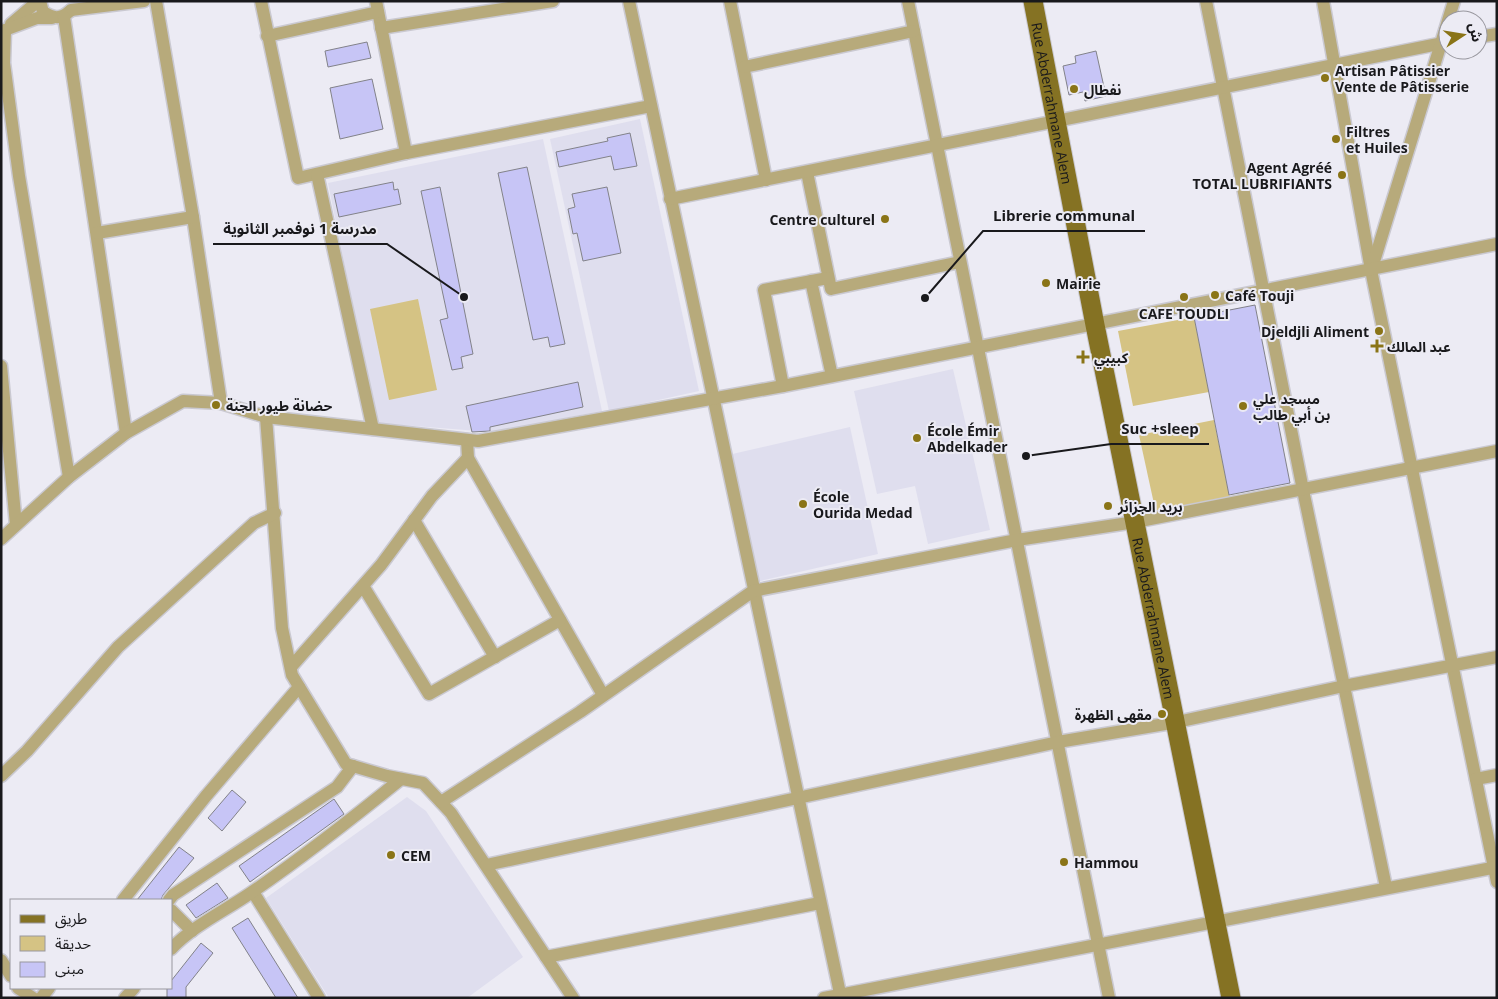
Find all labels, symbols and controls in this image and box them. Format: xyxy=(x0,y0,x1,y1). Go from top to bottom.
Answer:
north arrow xyxy=(1438,10,1488,60)
street label: Rue Abderrahmane Alem xyxy=(1028,21,1077,186)
text: ش xyxy=(1465,21,1487,44)
place label: Artisan Pâtissier Vente de Pâtisserie xyxy=(1335,61,1469,96)
marker: Artisan Pâtissier Vente de Pâtisserie xyxy=(1319,72,1331,84)
place label: نفطال xyxy=(1084,80,1121,99)
marker: نفطال xyxy=(1068,83,1080,95)
place label: Filtres et Huiles xyxy=(1346,122,1408,157)
marker: Filtres et Huiles xyxy=(1330,133,1342,145)
place label: Agent Agréé TOTAL LUBRIFIANTS xyxy=(1192,158,1332,193)
marker: Agent Agréé TOTAL LUBRIFIANTS xyxy=(1336,169,1348,181)
callout: Librerie communal xyxy=(983,201,1145,231)
text: Librerie communal xyxy=(993,205,1135,225)
place label: Centre culturel xyxy=(769,210,875,229)
marker: Centre culturel xyxy=(879,213,891,225)
callout: مدرسة 1 نوفمبر الثانوية xyxy=(213,214,387,244)
text: مدرسة 1 نوفمبر الثانوية xyxy=(223,218,377,238)
place label: Mairie xyxy=(1056,274,1101,293)
marker: Mairie xyxy=(1040,277,1052,289)
place label: Café Touji xyxy=(1225,286,1294,305)
marker: Café Touji xyxy=(1209,289,1221,301)
marker: CAFE TOUDLI xyxy=(1178,291,1190,303)
place label: CAFE TOUDLI xyxy=(1139,304,1229,323)
place label: Djeldjli Aliment xyxy=(1261,322,1369,341)
marker: Djeldjli Aliment xyxy=(1373,325,1385,337)
place label: عبد المالك xyxy=(1387,337,1451,356)
marker: عبد المالك xyxy=(1371,340,1383,352)
place label: كبيبي xyxy=(1094,348,1129,369)
marker: كبيبي xyxy=(1076,350,1090,364)
place label: مسجد علي بن أبي طالب xyxy=(1253,389,1330,426)
place label: حضانة طيور الجنة xyxy=(226,396,332,415)
marker: حضانة طيور الجنة xyxy=(210,399,222,411)
marker: مسجد علي بن أبي طالب xyxy=(1237,400,1249,412)
callout: Suc +sleep xyxy=(1111,414,1209,444)
text: Suc +sleep xyxy=(1121,418,1199,438)
place label: École Émir Abdelkader xyxy=(927,421,1008,456)
marker: École Émir Abdelkader xyxy=(911,432,923,444)
place label: École Ourida Medad xyxy=(813,487,913,522)
place label: بريد الجزائر xyxy=(1117,497,1183,516)
marker: École Ourida Medad xyxy=(797,498,809,510)
marker: بريد الجزائر xyxy=(1102,500,1114,512)
street label: Rue Abderrahmane Alem xyxy=(1129,536,1180,701)
place label: مقهى الظهرة xyxy=(1075,705,1152,724)
marker: مقهى الظهرة xyxy=(1156,708,1168,720)
place label: CEM xyxy=(401,846,431,865)
marker: CEM xyxy=(385,849,397,861)
place label: Hammou xyxy=(1074,853,1139,872)
marker: Hammou xyxy=(1058,856,1070,868)
legend xyxy=(10,899,172,989)
text: طريق xyxy=(55,908,87,929)
text: حديقة xyxy=(55,933,91,953)
text: مبنى xyxy=(55,958,84,978)

